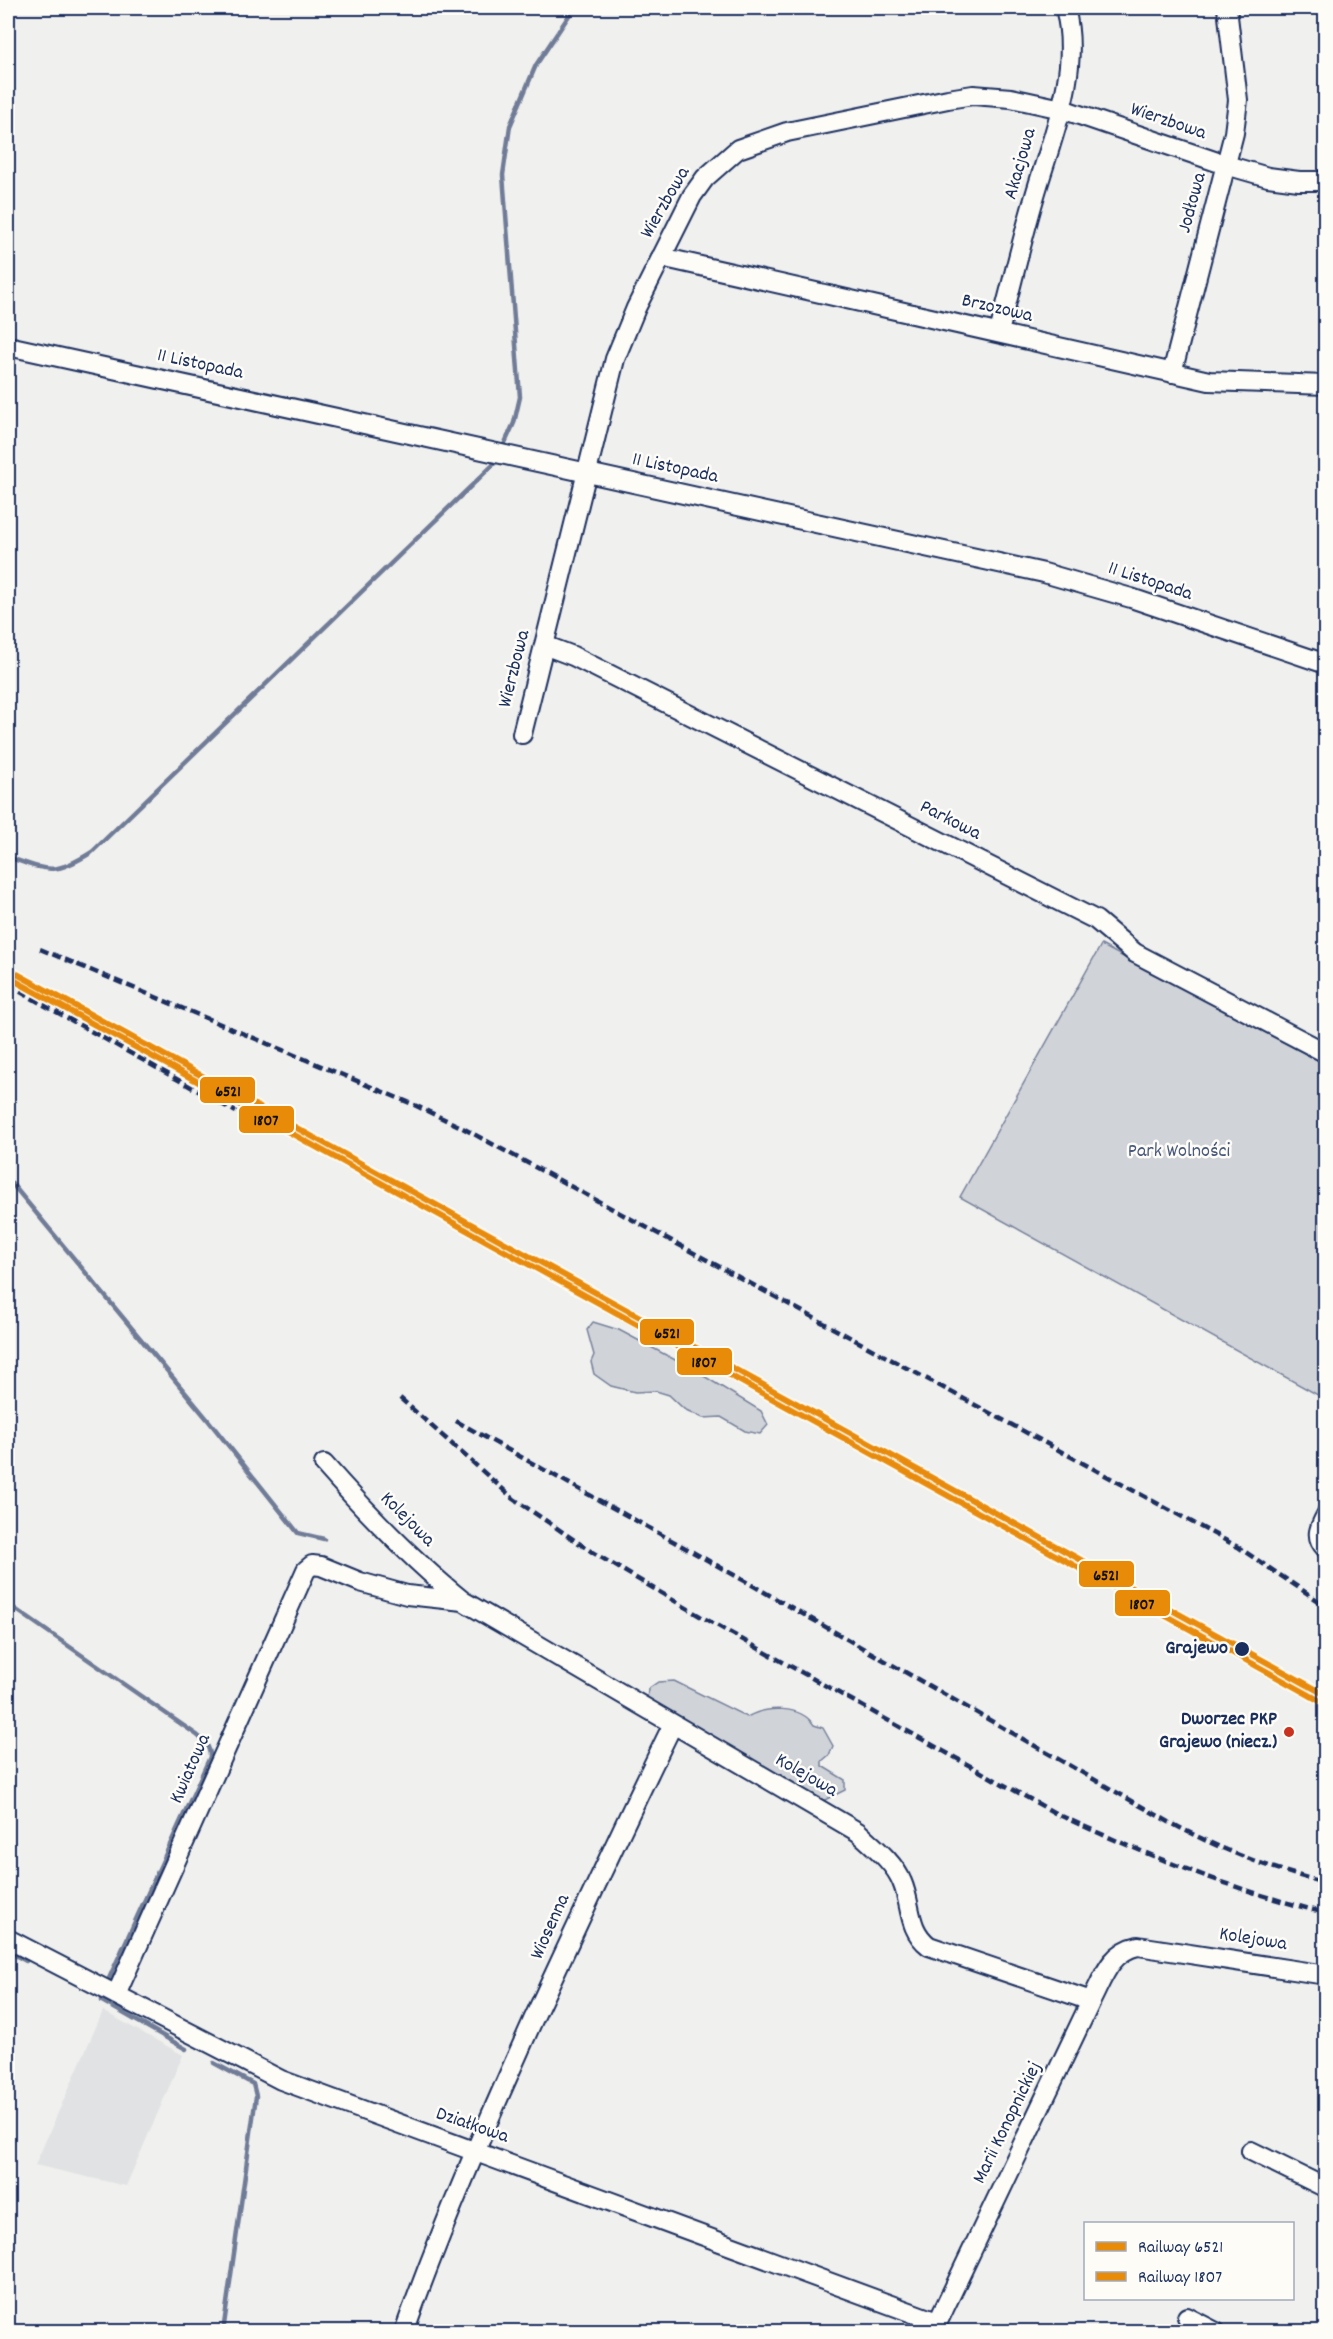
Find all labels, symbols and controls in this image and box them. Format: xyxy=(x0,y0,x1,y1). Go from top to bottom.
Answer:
street label: Wierzbowa xyxy=(1126,96,1210,148)
street label: Akacjowa xyxy=(997,124,1045,203)
street label: Wierzbowa xyxy=(634,161,698,244)
street label: Jodłowa xyxy=(1171,169,1215,236)
street label: Brzozowa xyxy=(959,287,1036,331)
street label: 11 Listopada xyxy=(154,342,246,388)
street label: 11 Listopada xyxy=(629,446,721,492)
street label: 11 Listopada xyxy=(1104,555,1196,609)
street label: Wierzbowa xyxy=(492,627,538,711)
street label: Parkowa xyxy=(915,794,986,849)
line badge: 6521 xyxy=(199,1076,256,1104)
text: 6521 xyxy=(215,1081,241,1104)
line badge: 1807 xyxy=(238,1105,295,1134)
text: 1807 xyxy=(254,1110,278,1133)
park label: Park Wolności xyxy=(1128,1138,1230,1166)
line badge: 6521 xyxy=(639,1318,695,1346)
text: 6521 xyxy=(654,1323,680,1346)
line badge: 1807 xyxy=(676,1347,733,1376)
text: 1807 xyxy=(692,1352,716,1375)
street label: Kolejowa xyxy=(373,1486,441,1554)
line badge: 6521 xyxy=(1078,1560,1135,1588)
text: 6521 xyxy=(1093,1565,1119,1588)
line badge: 1807 xyxy=(1114,1589,1171,1617)
text: 1807 xyxy=(1130,1594,1154,1617)
place label: Grajewo xyxy=(1165,1635,1228,1663)
marker: Grajewo xyxy=(1233,1640,1251,1658)
place label: Dworzec PKP Grajewo (niecz.) xyxy=(1159,1706,1277,1757)
marker: Dworzec PKP Grajewo (niecz.) xyxy=(1282,1725,1296,1739)
street label: Kwiatowa xyxy=(163,1729,219,1808)
street label: Kolejowa xyxy=(770,1747,843,1805)
street label: Wiosenna xyxy=(524,1889,578,1964)
street label: Kolejowa xyxy=(1217,1921,1289,1959)
street label: Marii Konopnickiej xyxy=(966,2057,1050,2189)
street label: Działkowa xyxy=(432,2100,513,2152)
legend xyxy=(1084,2222,1294,2300)
text: Railway 6521 xyxy=(1138,2236,1223,2261)
text: Railway 1807 xyxy=(1138,2266,1222,2291)

